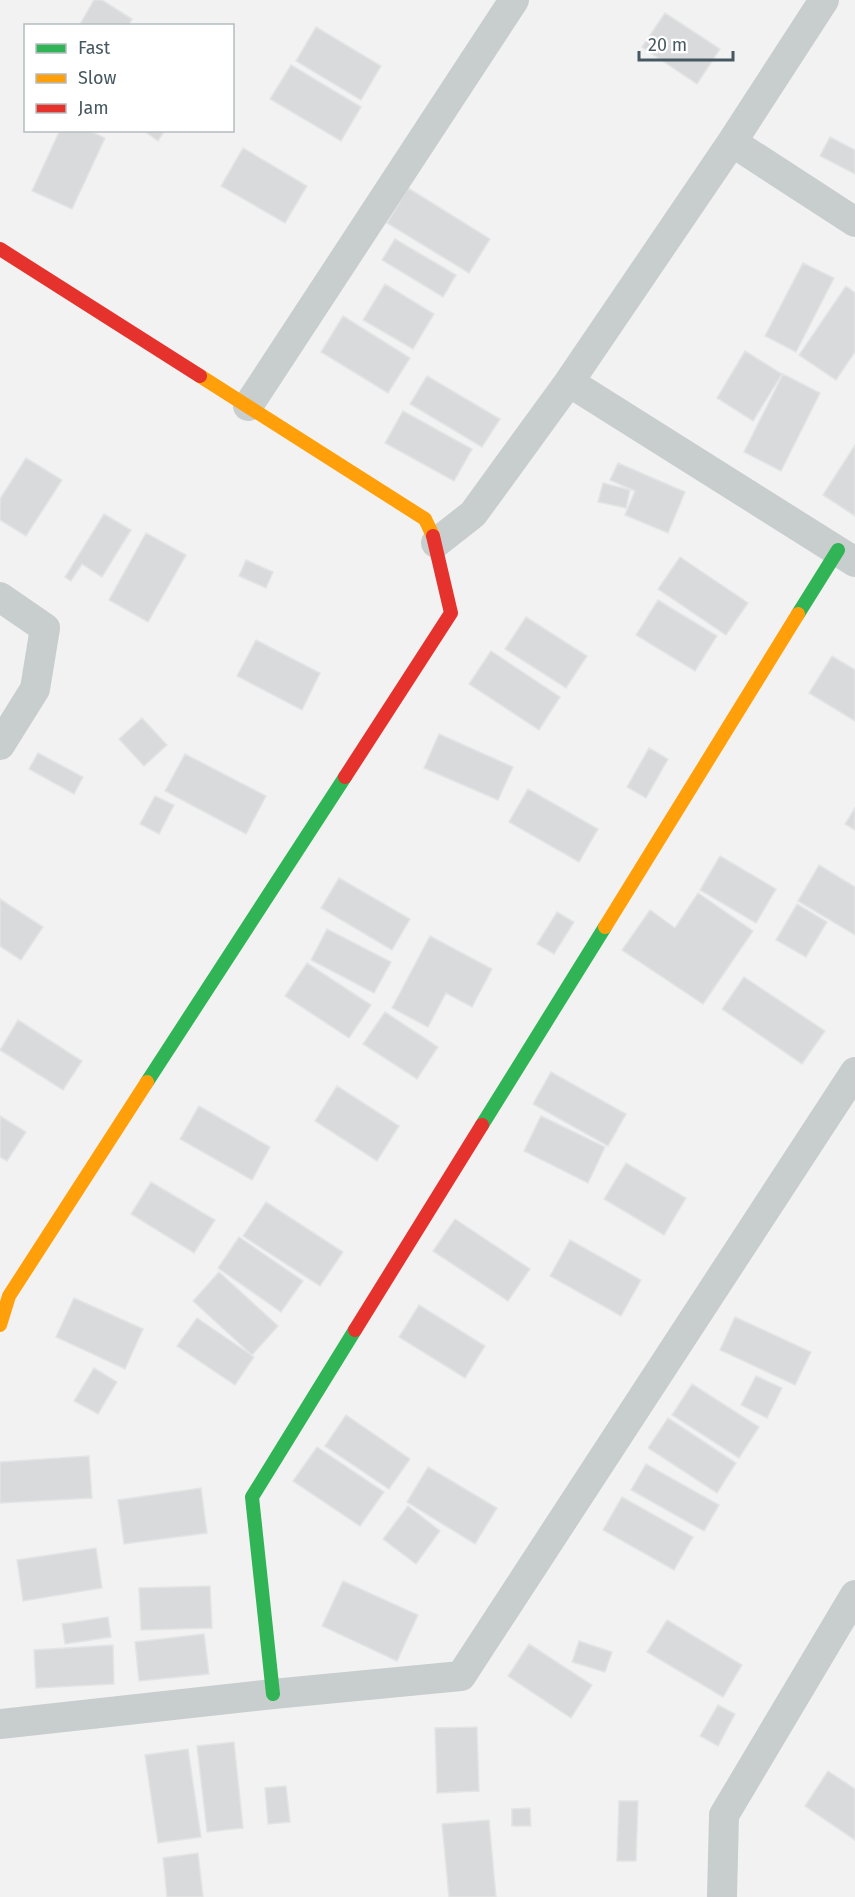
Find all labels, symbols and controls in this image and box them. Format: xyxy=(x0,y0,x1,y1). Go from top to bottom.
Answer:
legend xyxy=(24,24,234,132)
scale bar xyxy=(639,24,734,62)
text: 20 m xyxy=(648,34,687,56)
text: Fast xyxy=(78,37,111,59)
text: Slow xyxy=(78,67,117,89)
text: Jam xyxy=(78,97,109,119)

